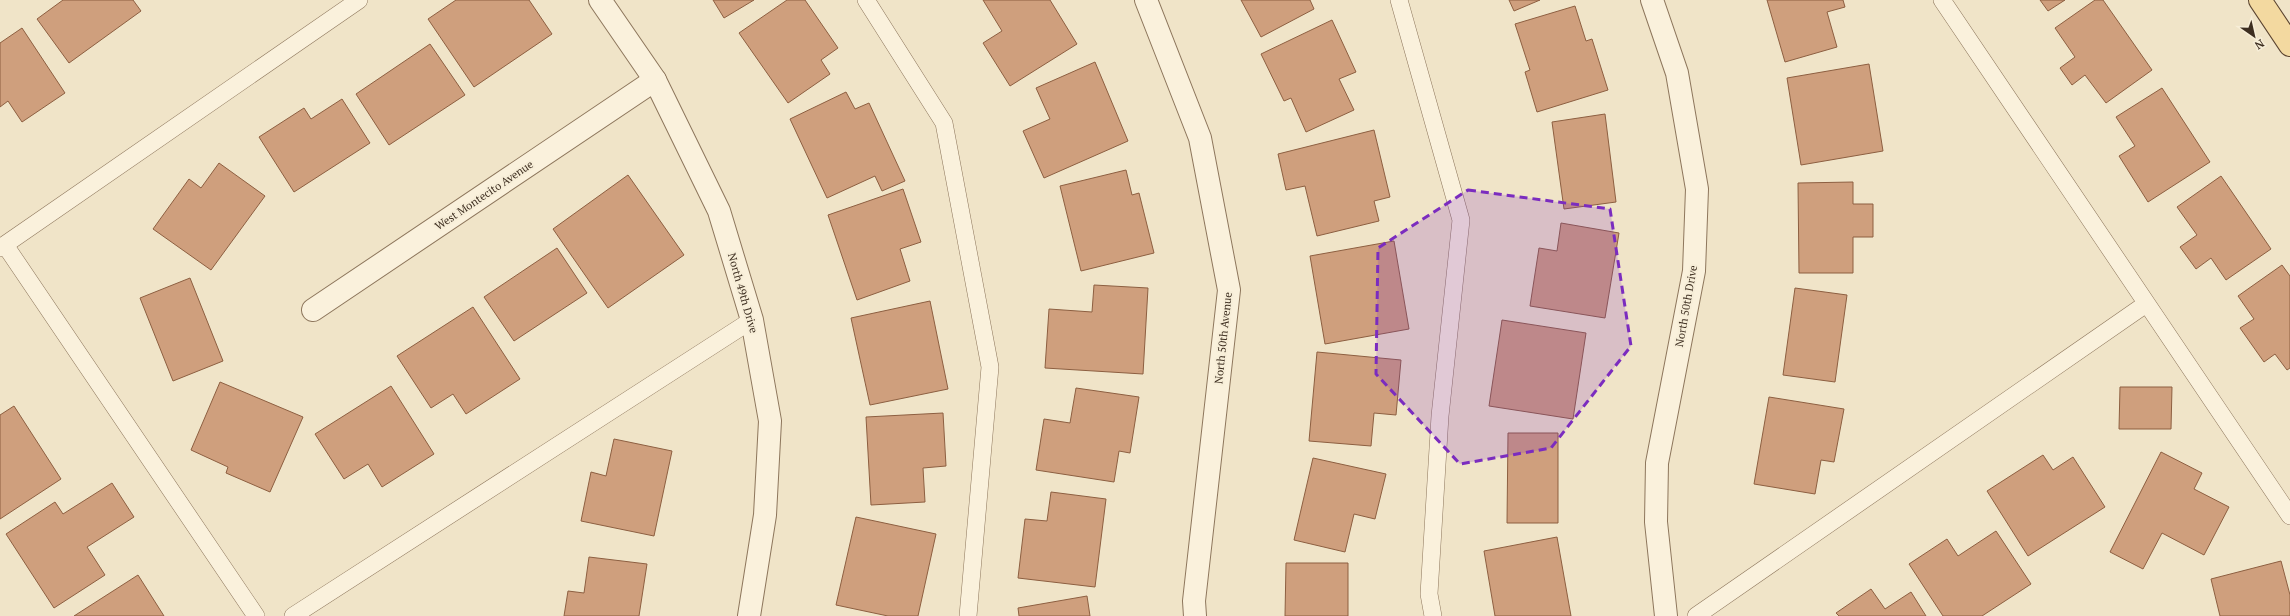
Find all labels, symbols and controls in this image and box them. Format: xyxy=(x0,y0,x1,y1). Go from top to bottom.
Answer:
north arrow xyxy=(2234,16,2274,56)
text: N xyxy=(2252,36,2267,53)
street label: West Montecito Avenue xyxy=(432,157,536,233)
street label: North 49th Drive xyxy=(725,251,761,335)
street label: North 50th Drive xyxy=(1672,264,1700,348)
street label: North 50th Avenue xyxy=(1211,291,1235,385)

